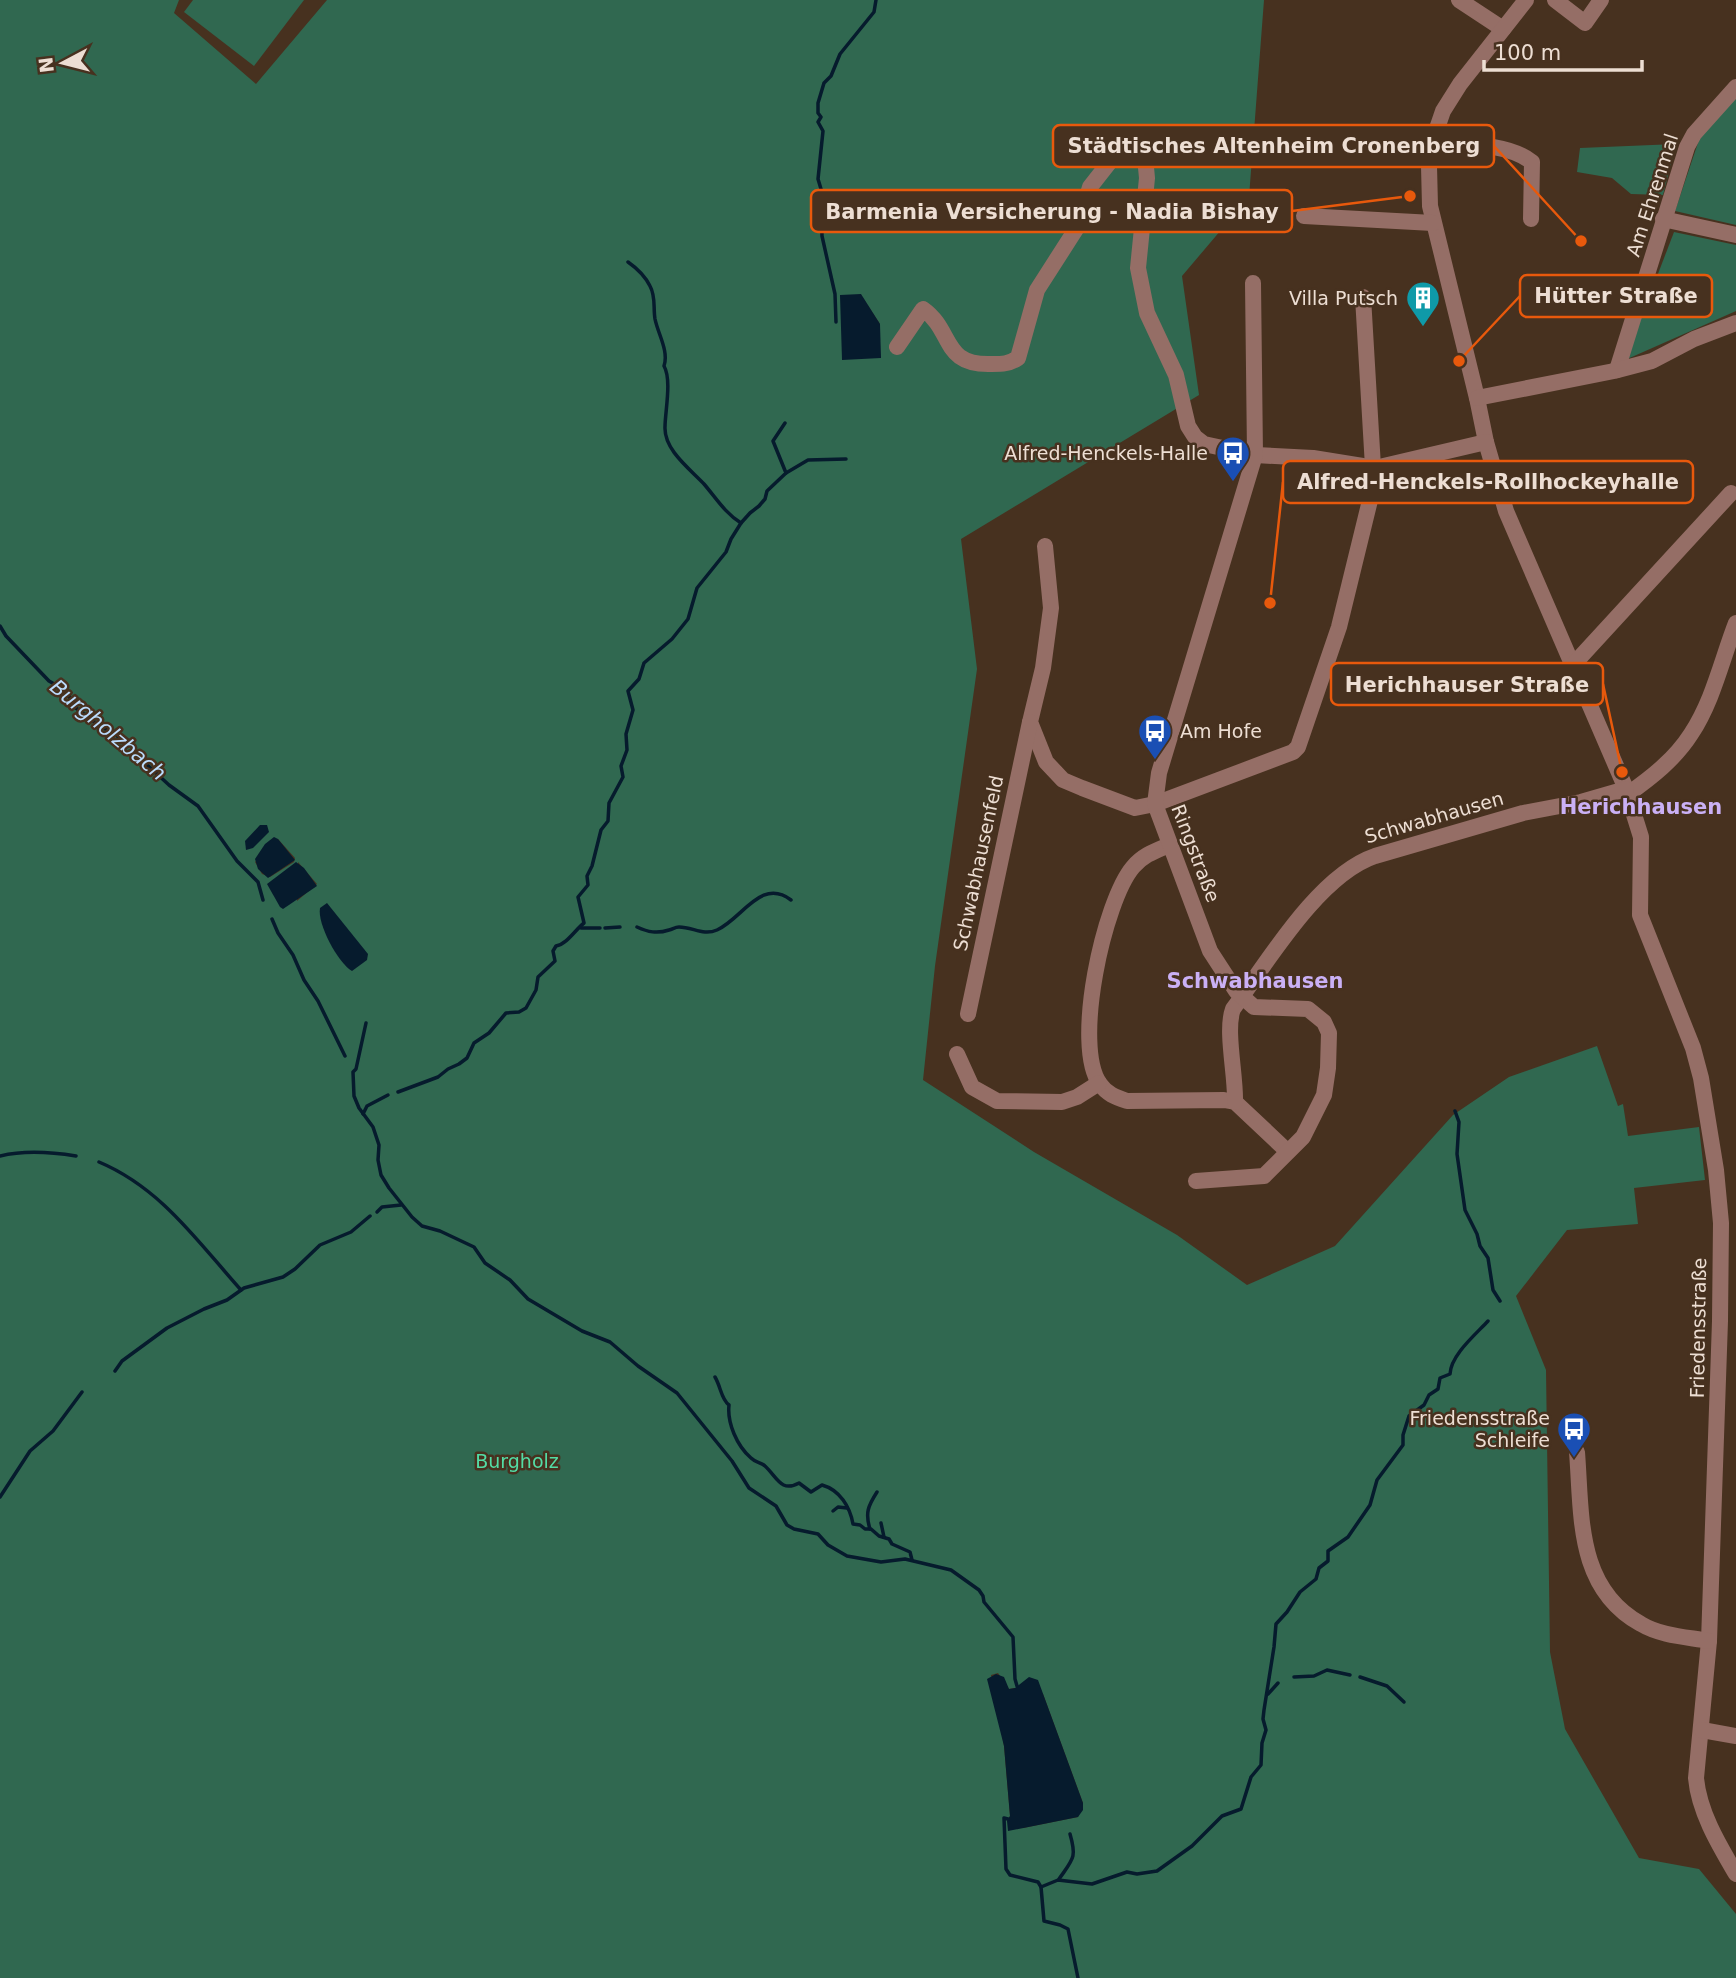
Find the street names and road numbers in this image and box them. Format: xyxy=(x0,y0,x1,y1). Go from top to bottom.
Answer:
street label: Am Ehrenmal xyxy=(1622,131,1682,259)
street label: Schwabhausenfeld xyxy=(949,773,1007,953)
street label: Schwabhausen xyxy=(1362,787,1506,847)
street label: Ringstraße xyxy=(1167,801,1225,905)
street label: Friedensstraße xyxy=(1686,1258,1710,1398)

